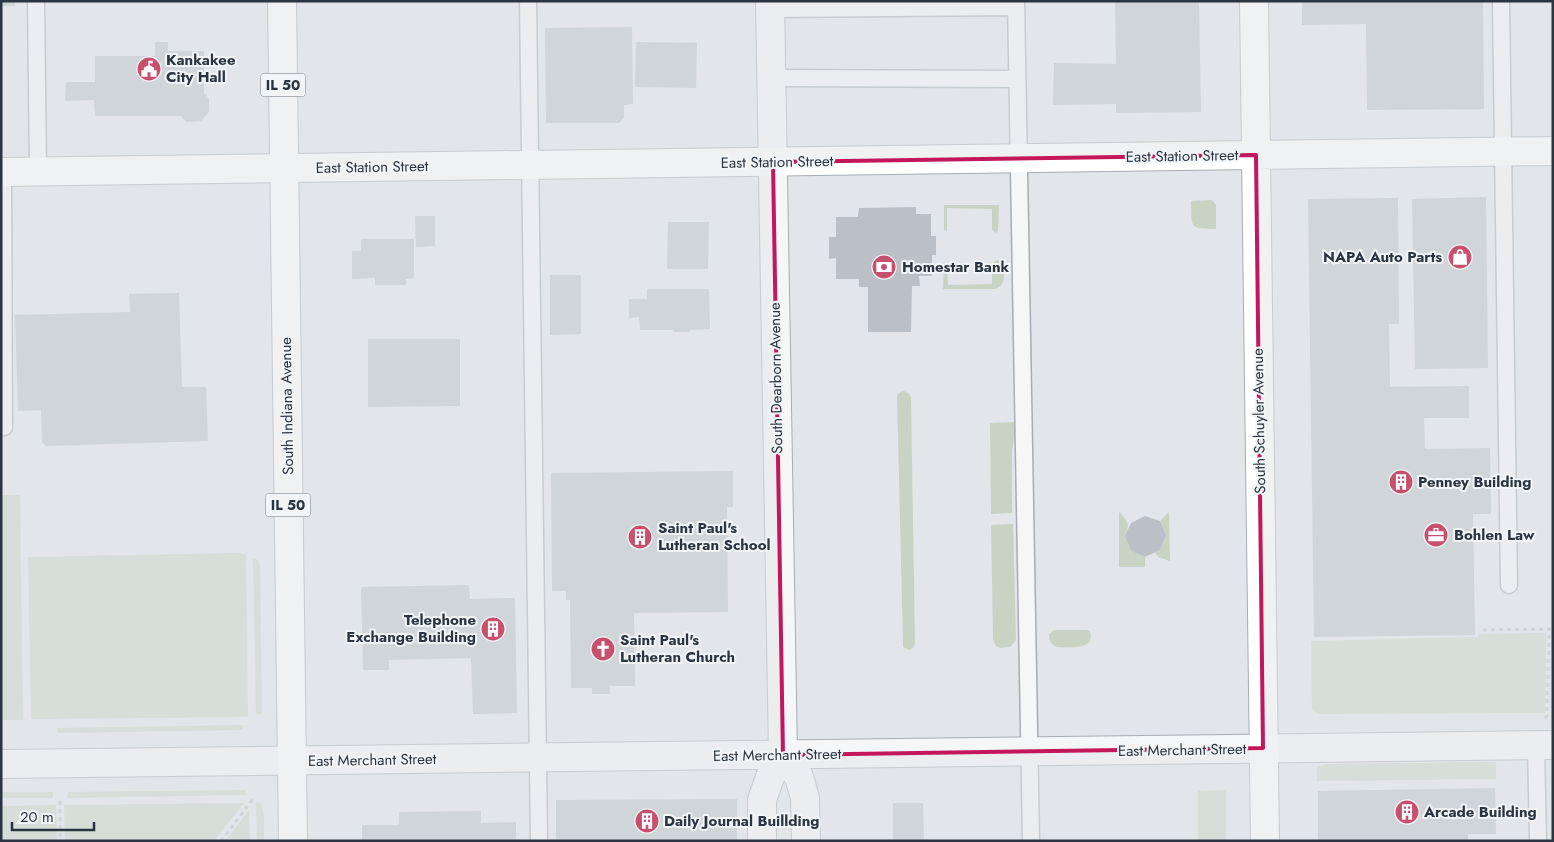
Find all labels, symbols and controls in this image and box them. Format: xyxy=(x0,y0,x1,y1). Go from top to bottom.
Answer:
place label: Kankakee City Hall xyxy=(166,49,236,88)
public building icon: Kankakee City Hall xyxy=(136,56,162,82)
road number: IL 50 xyxy=(260,74,306,96)
street label: East Station Street xyxy=(1126,144,1239,168)
street label: East Station Street xyxy=(721,150,834,174)
street label: East Station Street xyxy=(316,155,429,179)
shop icon: NAPA Auto Parts xyxy=(1447,244,1473,270)
place label: NAPA Auto Parts xyxy=(1323,246,1442,268)
bank icon: Homestar Bank xyxy=(871,254,897,280)
place label: Homestar Bank xyxy=(902,256,1010,278)
street label: South Dearborn Avenue xyxy=(764,302,788,454)
street label: South Indiana Avenue xyxy=(275,337,299,475)
street label: South Schuyler Avenue xyxy=(1247,348,1271,494)
building icon: Penney Building xyxy=(1388,469,1414,495)
place label: Penney Building xyxy=(1418,471,1531,493)
road number: IL 50 xyxy=(266,494,310,516)
place label: Saint Paul's Lutheran School xyxy=(658,517,771,556)
office icon: Bohlen Law xyxy=(1423,522,1449,548)
building icon: Saint Paul's Lutheran School xyxy=(627,524,653,550)
place label: Bohlen Law xyxy=(1454,524,1535,546)
place label: Telephone Exchange Building xyxy=(346,609,476,648)
building icon: Telephone Exchange Building xyxy=(480,616,506,642)
place label: Saint Paul's Lutheran Church xyxy=(620,629,735,668)
church icon: Saint Paul's Lutheran Church xyxy=(590,636,616,662)
street label: East Merchant Street xyxy=(1118,738,1247,762)
street label: East Merchant Street xyxy=(713,743,842,767)
street label: East Merchant Street xyxy=(308,748,437,772)
building icon: Arcade Building xyxy=(1394,799,1420,825)
scale bar xyxy=(12,800,95,832)
place label: Arcade Building xyxy=(1423,801,1537,823)
text: 20 m xyxy=(20,806,54,828)
building icon: Daily Journal Buillding xyxy=(634,808,660,834)
place label: Daily Journal Buillding xyxy=(664,810,819,832)

